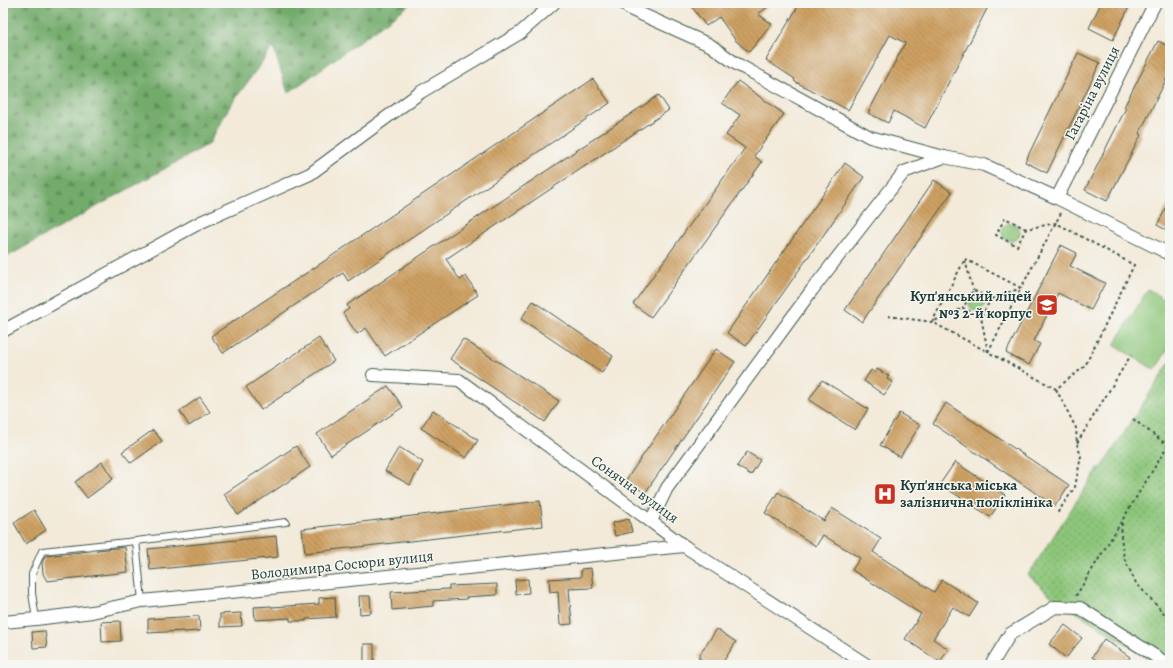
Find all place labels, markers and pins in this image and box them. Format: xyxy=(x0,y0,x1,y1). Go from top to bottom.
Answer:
place label: Куп'янський ліцей №3 2-й корпус xyxy=(910,286,1032,323)
school or university icon: Куп'янський ліцей №3 2-й корпус xyxy=(1034,292,1060,318)
place label: Куп'янська міська залізнична поліклініка xyxy=(900,475,1054,512)
hospital icon: Куп'янська міська залізнична поліклініка xyxy=(872,481,898,507)

